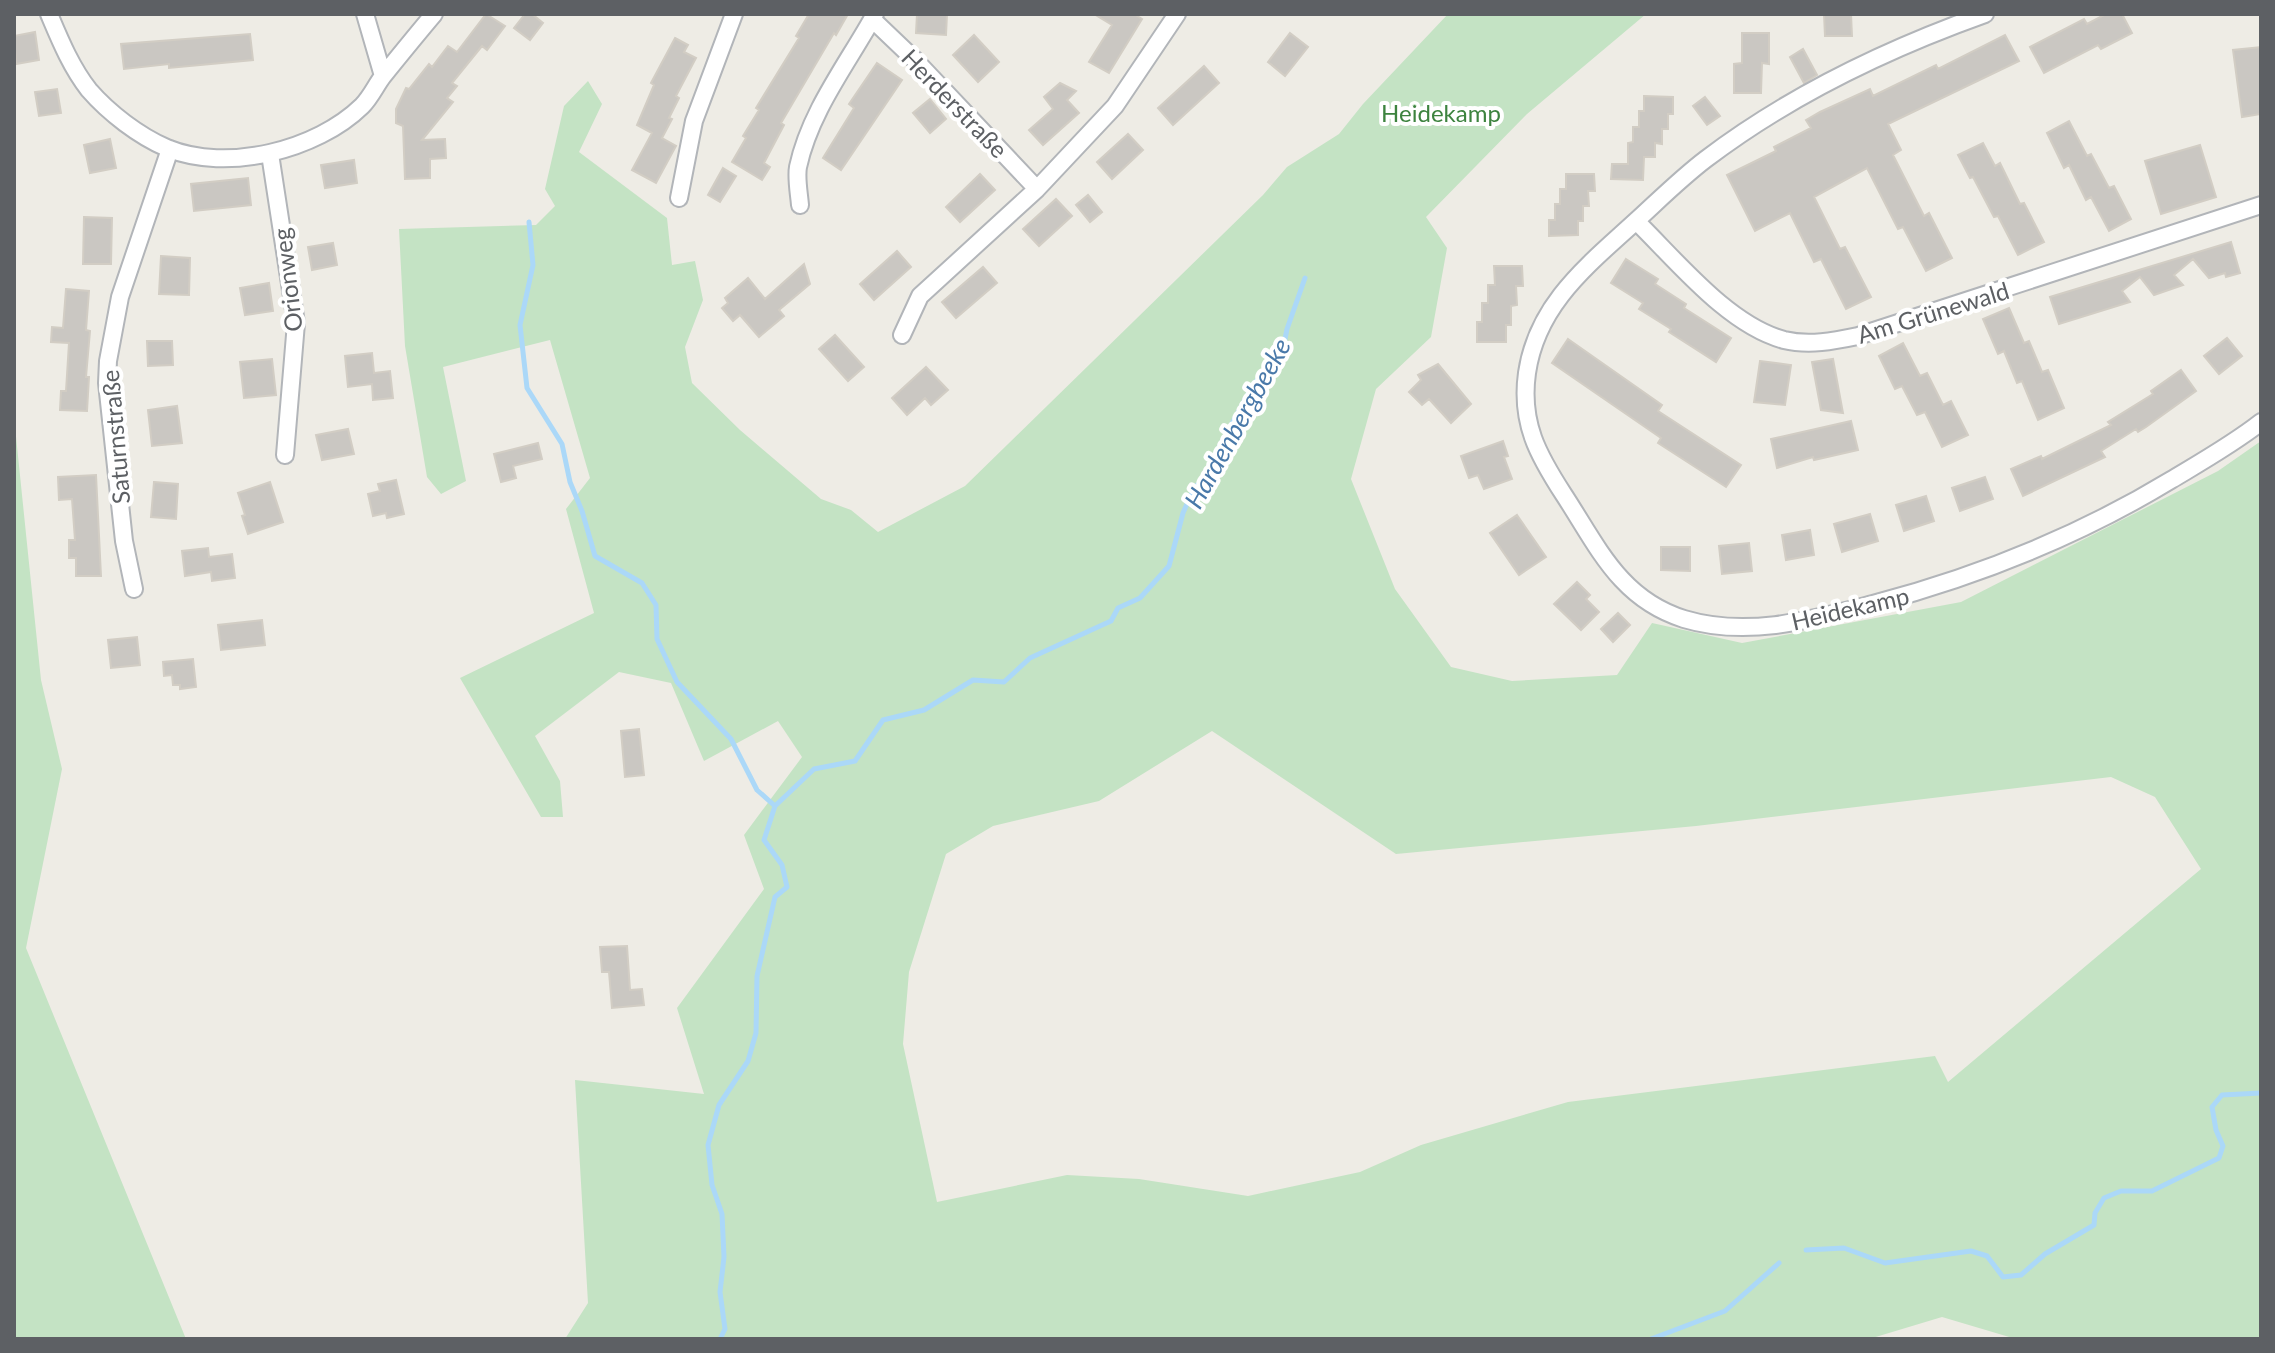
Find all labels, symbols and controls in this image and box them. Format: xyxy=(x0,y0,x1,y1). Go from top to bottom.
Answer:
street label: Herderstraße xyxy=(896,43,1014,163)
park label: Heidekamp xyxy=(1381,98,1501,127)
street label: Orionweg xyxy=(266,226,308,334)
street label: Am Grünewald xyxy=(1854,275,2012,349)
water label: Hardenbergbeeke xyxy=(1177,332,1297,514)
street label: Saturnstraße xyxy=(95,369,135,505)
street label: Heidekamp xyxy=(1788,580,1912,636)

